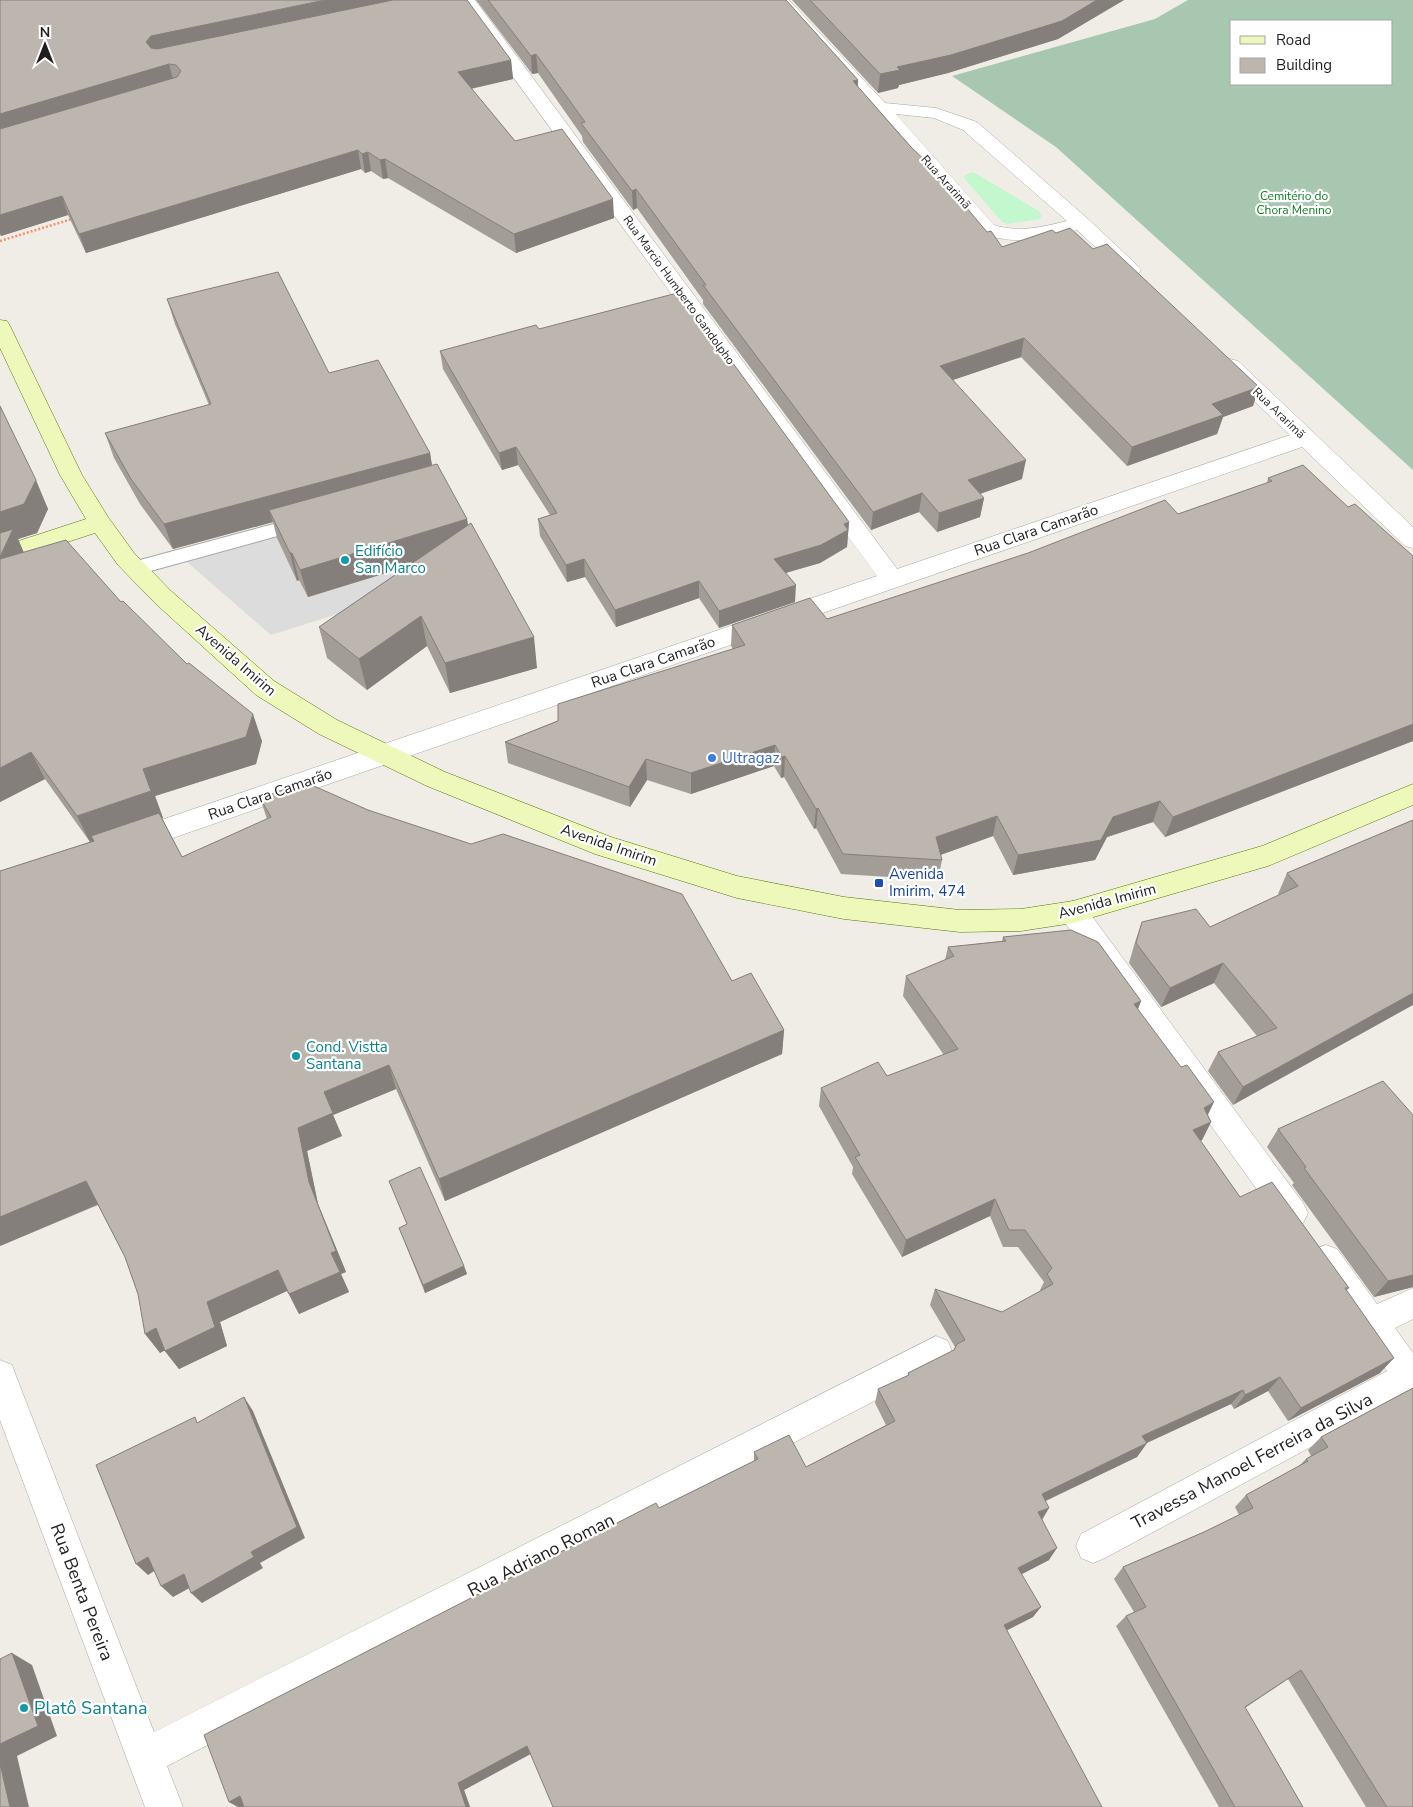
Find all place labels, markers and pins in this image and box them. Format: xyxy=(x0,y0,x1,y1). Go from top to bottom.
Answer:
place label: Edifício San Marco xyxy=(355,541,426,578)
marker: Edifício San Marco xyxy=(339,554,351,566)
place label: Ultragaz xyxy=(722,748,779,768)
marker: Ultragaz xyxy=(706,752,718,764)
place label: Avenida Imirim, 474 xyxy=(889,864,965,901)
marker: Avenida Imirim, 474 xyxy=(873,877,885,889)
place label: Cond. Vistta Santana xyxy=(306,1037,388,1074)
marker: Cond. Vistta Santana xyxy=(290,1050,302,1062)
place label: Platô Santana xyxy=(34,1696,148,1720)
marker: Platô Santana xyxy=(18,1702,30,1714)

